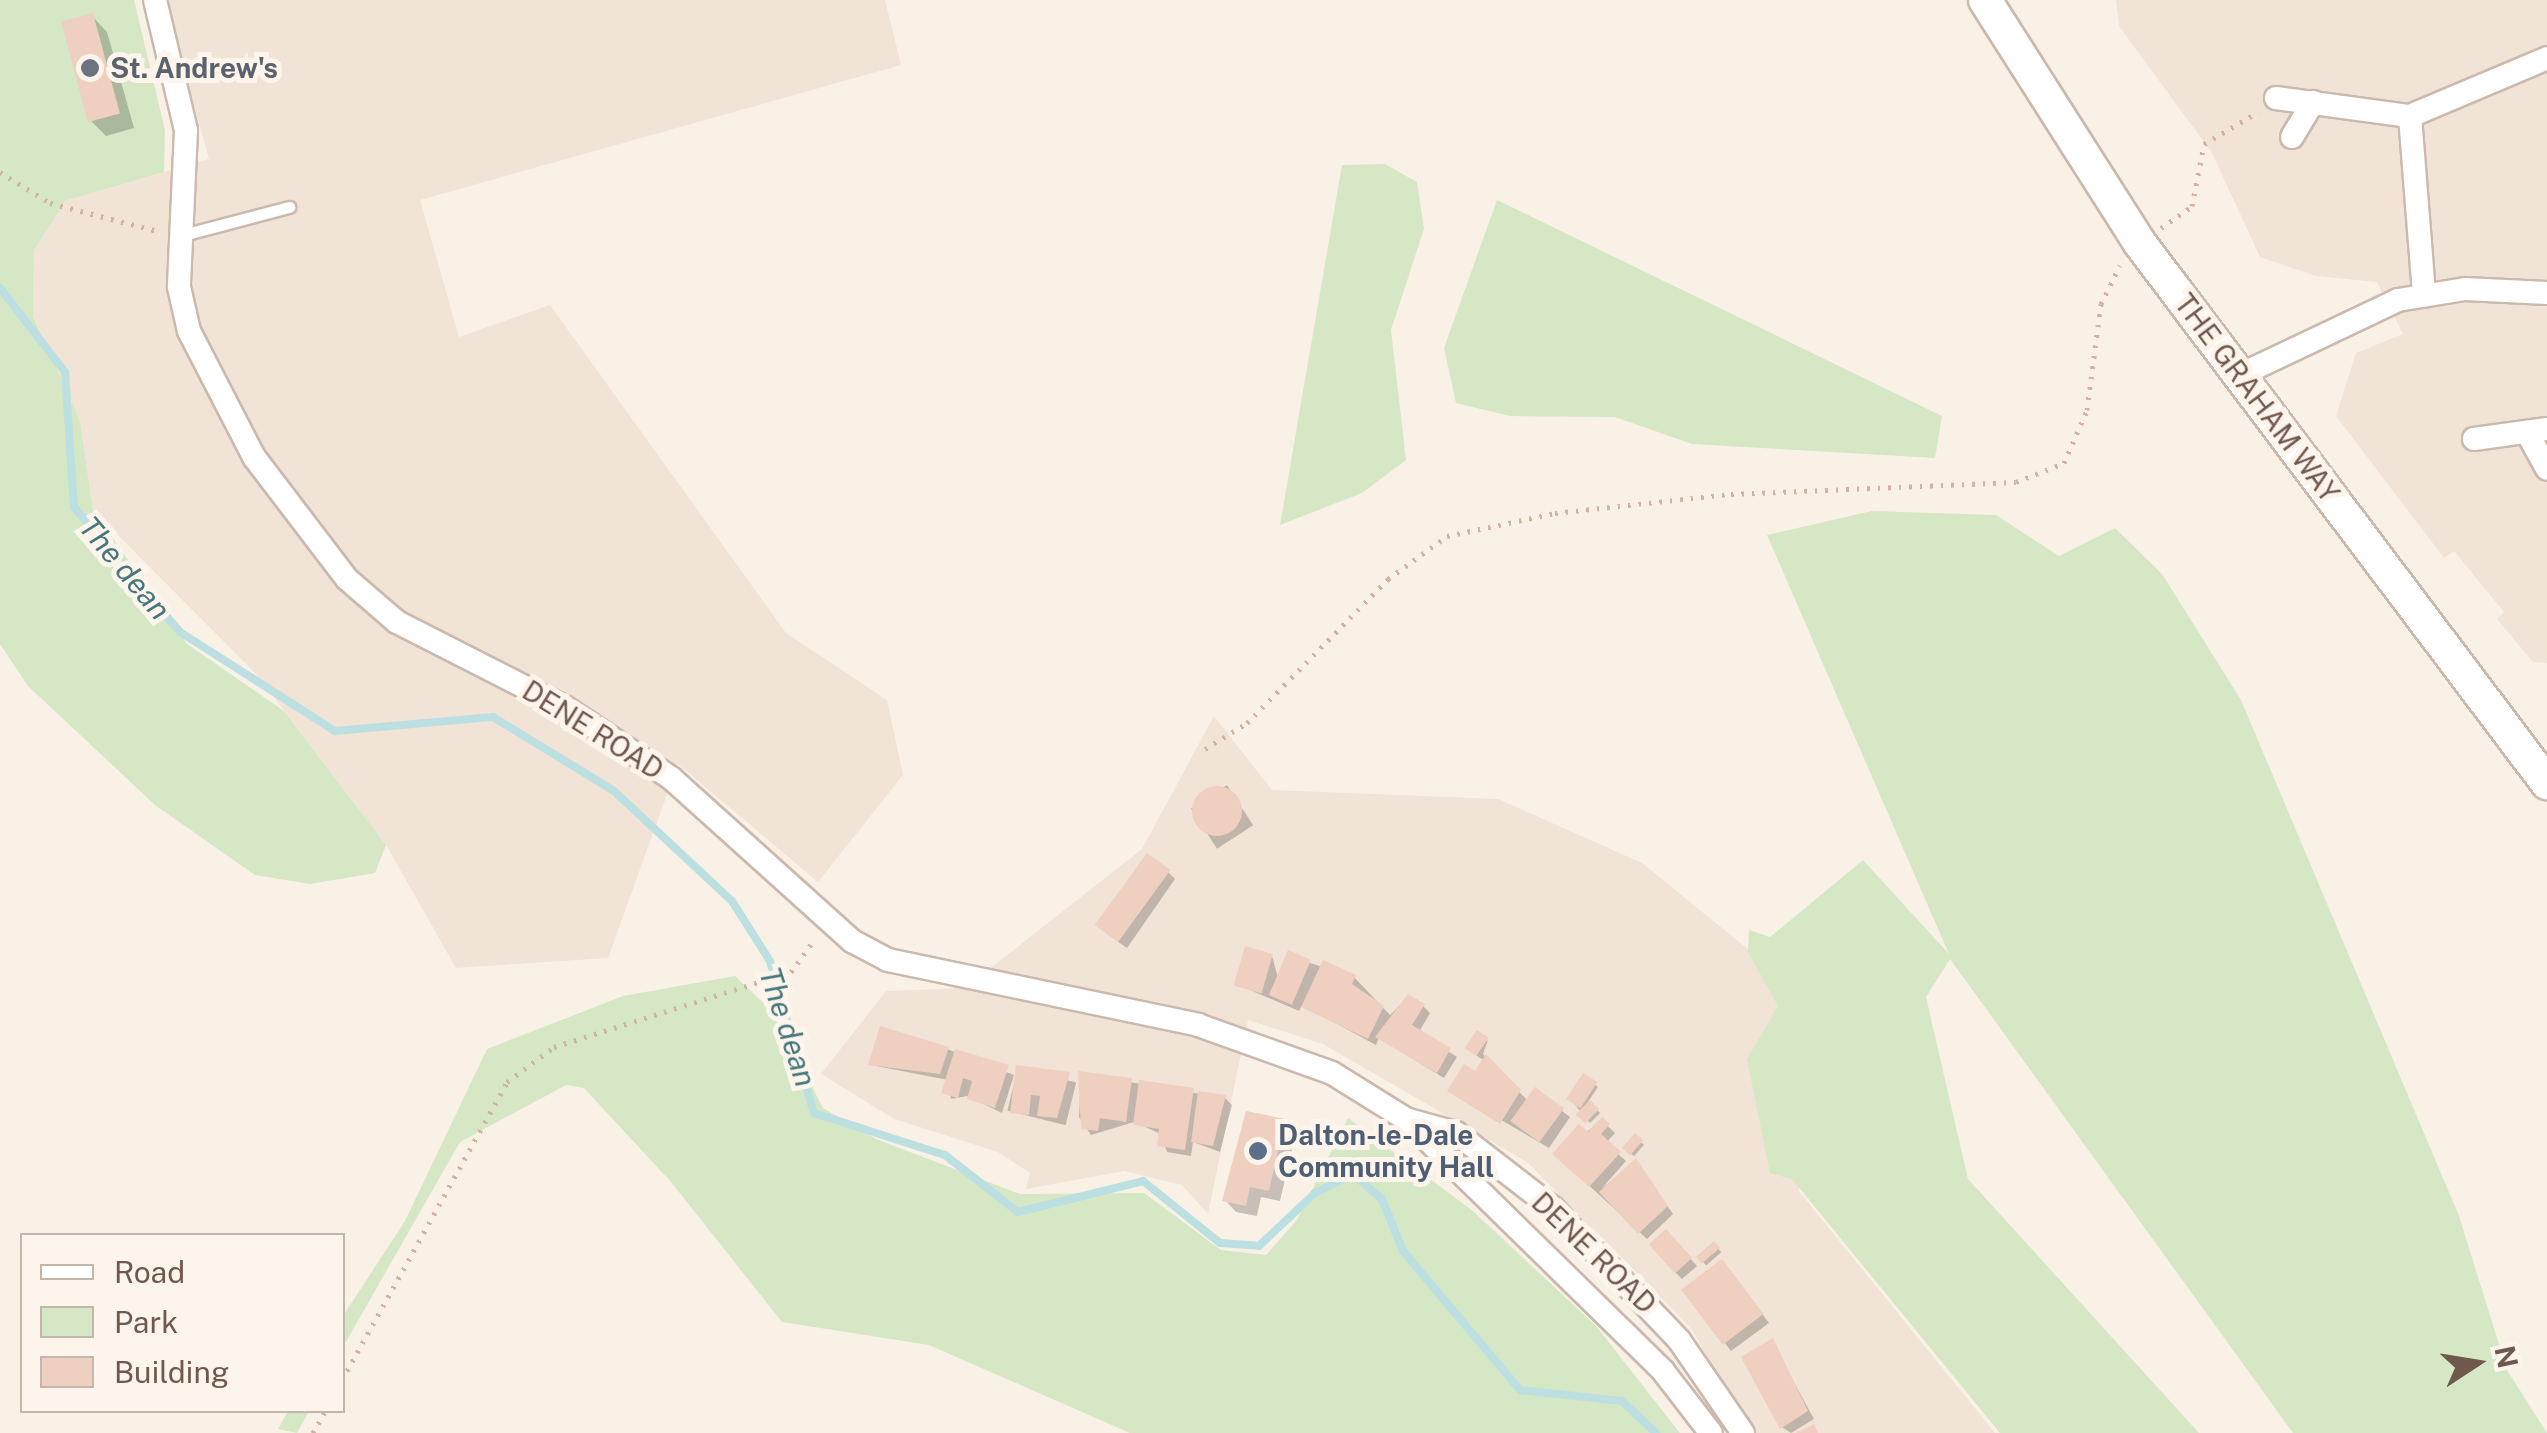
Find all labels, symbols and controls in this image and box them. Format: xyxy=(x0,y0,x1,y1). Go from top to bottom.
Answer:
place label: St. Andrew's xyxy=(110,51,278,85)
marker: St. Andrew's xyxy=(79,57,101,79)
street label: THE GRAHAM WAY xyxy=(2167,287,2347,509)
water label: The dean xyxy=(71,509,179,627)
street label: DENE ROAD xyxy=(516,673,670,787)
water label: The dean xyxy=(752,963,824,1091)
place label: Dalton-le-Dale Community Hall xyxy=(1278,1118,1494,1184)
marker: Dalton-le-Dale Community Hall xyxy=(1247,1140,1269,1162)
street label: DENE ROAD xyxy=(1525,1185,1663,1321)
legend xyxy=(20,1233,345,1413)
text: Road xyxy=(114,1254,185,1290)
text: Park xyxy=(114,1304,178,1340)
north arrow xyxy=(2427,1313,2527,1413)
text: N xyxy=(2488,1343,2525,1371)
text: Building xyxy=(114,1354,229,1390)

